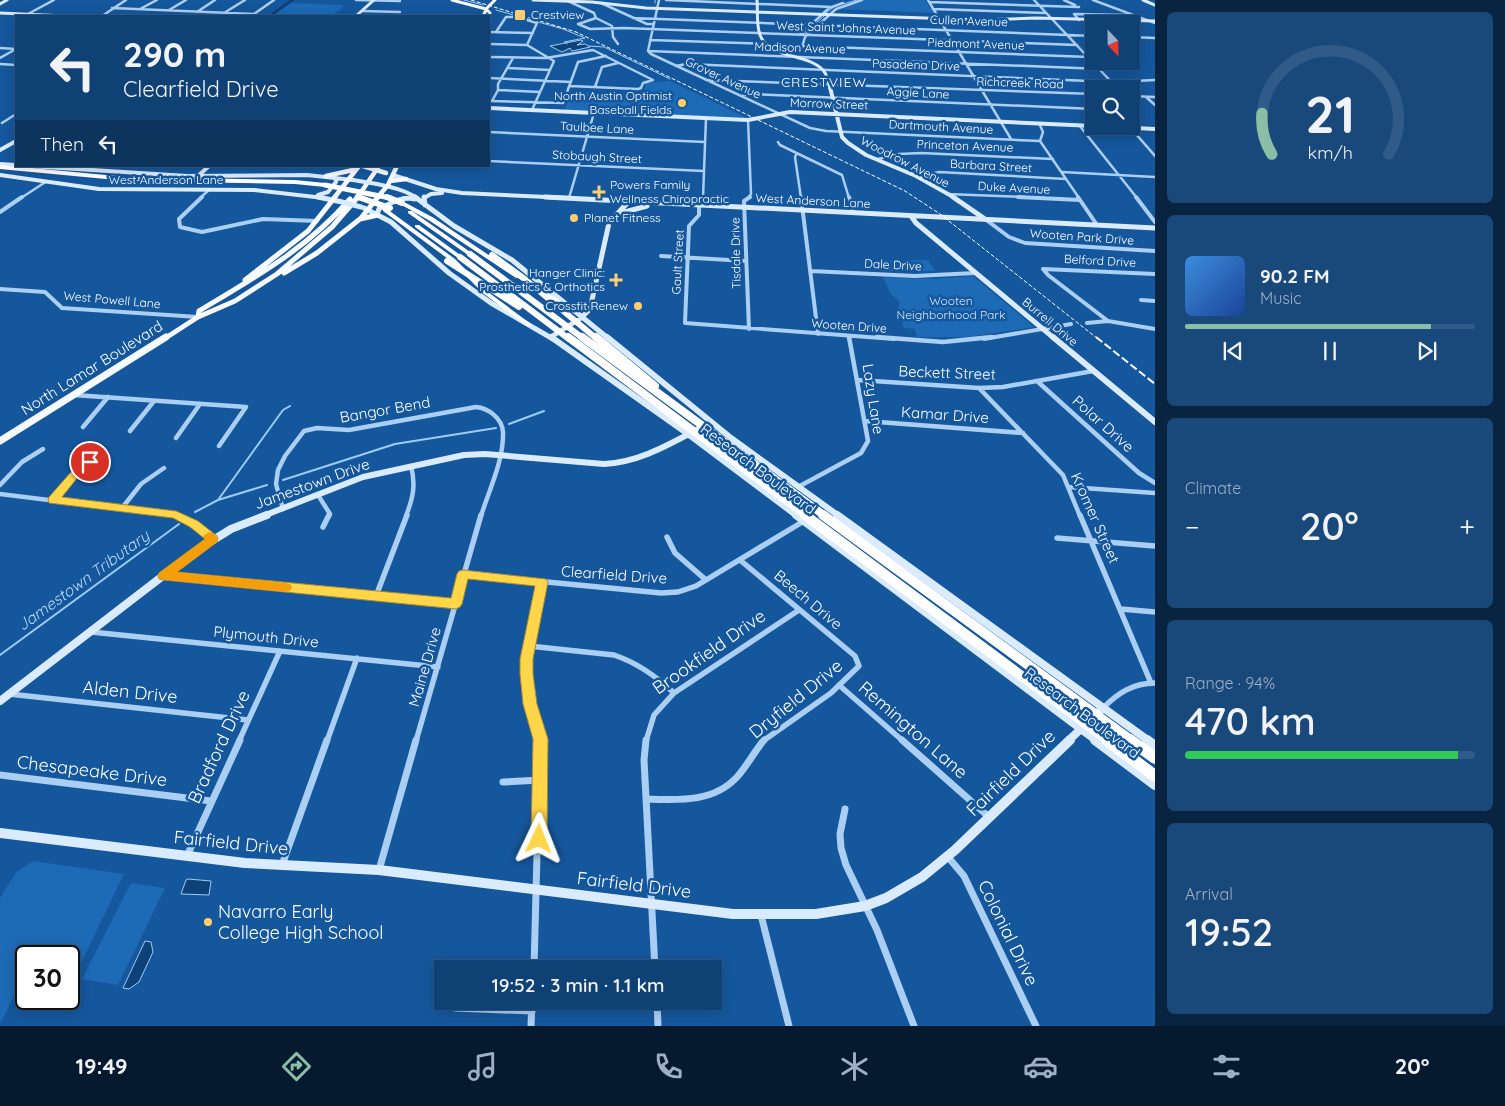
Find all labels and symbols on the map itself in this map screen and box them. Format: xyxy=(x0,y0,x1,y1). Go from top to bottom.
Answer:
place label: Crestview xyxy=(531,7,584,22)
marker: Crestview xyxy=(513,8,527,22)
street label: Cullen Avenue xyxy=(930,12,1009,29)
north arrow xyxy=(1085,15,1140,70)
street label: West Saint Johns Avenue xyxy=(776,18,916,37)
street label: Piedmont Avenue xyxy=(927,34,1025,53)
street label: Madison Avenue xyxy=(754,38,846,57)
street label: Grover Avenue xyxy=(683,53,764,102)
street label: Pasadena Drive xyxy=(872,55,960,74)
district label: CRESTVIEW xyxy=(781,73,867,91)
street label: Richcreek Road xyxy=(976,73,1064,92)
street label: Aggie Lane xyxy=(886,83,950,102)
place label: North Austin Optimist Baseball Fields xyxy=(554,88,672,117)
street label: Morrow Street xyxy=(790,95,869,112)
marker: North Austin Optimist Baseball Fields xyxy=(676,97,688,109)
street label: Dartmouth Avenue xyxy=(888,116,994,137)
street label: Taulbee Lane xyxy=(560,118,635,137)
street label: Woodrow Avenue xyxy=(858,133,953,191)
street label: Princeton Avenue xyxy=(916,136,1014,155)
street label: Stobaugh Street xyxy=(552,147,642,166)
street label: Barbara Street xyxy=(950,156,1032,175)
street label: West Anderson Lane xyxy=(109,172,224,187)
place label: Powers Family Wellness Chiropractic xyxy=(610,177,729,206)
street label: Duke Avenue xyxy=(977,178,1051,197)
marker: Powers Family Wellness Chiropractic xyxy=(592,185,606,199)
street label: West Anderson Lane xyxy=(755,190,871,211)
place label: Planet Fitness xyxy=(584,210,661,225)
marker: Planet Fitness xyxy=(568,212,580,224)
street label: Tisdale Drive xyxy=(727,217,744,289)
street label: Wooten Park Drive xyxy=(1029,225,1135,248)
street label: Gault Street xyxy=(668,229,687,295)
street label: Belford Drive xyxy=(1064,251,1137,270)
street label: Dale Drive xyxy=(864,256,922,274)
place label: Hanger Clinic: Prosthetics & Orthotics xyxy=(479,265,605,294)
marker: Hanger Clinic: Prosthetics & Orthotics xyxy=(609,273,623,287)
street label: West Powell Lane xyxy=(63,288,161,311)
park label: Wooten Neighborhood Park xyxy=(897,293,1005,322)
street label: Burrell Drive xyxy=(1019,294,1081,349)
place label: Crossfit Renew xyxy=(546,298,628,313)
marker: Crossfit Renew xyxy=(632,300,644,312)
street label: Wooten Drive xyxy=(811,315,888,336)
street label: North Lamar Boulevard xyxy=(17,316,166,419)
street label: Beckett Street xyxy=(898,361,996,384)
street label: Lazy Lane xyxy=(859,362,888,436)
street label: Polar Drive xyxy=(1069,391,1138,456)
street label: Bangor Bend xyxy=(338,392,432,427)
street label: Kamar Drive xyxy=(900,402,990,427)
street label: Research Boulevard xyxy=(697,419,820,518)
pin xyxy=(69,441,111,483)
street label: Jamestown Drive xyxy=(252,454,372,513)
street label: Kromer Street xyxy=(1067,469,1124,566)
water label: Jamestown Tributary xyxy=(13,525,154,635)
street label: Clearfield Drive xyxy=(560,561,668,588)
street label: Beech Drive xyxy=(770,566,846,634)
street label: Brookfield Drive xyxy=(648,604,770,699)
street label: Plymouth Drive xyxy=(212,622,320,651)
street label: Maine Drive xyxy=(404,625,445,709)
street label: Dryfield Drive xyxy=(744,654,847,743)
street label: Research Boulevard xyxy=(1021,663,1144,762)
street label: Alden Drive xyxy=(81,675,179,708)
street label: Remington Lane xyxy=(854,676,973,783)
street label: Bradford Drive xyxy=(182,686,255,807)
street label: Fairfield Drive xyxy=(961,724,1060,821)
street label: Chesapeake Drive xyxy=(16,750,169,791)
position arrow xyxy=(512,812,564,864)
street label: Fairfield Drive xyxy=(173,825,289,860)
street label: Fairfield Drive xyxy=(576,866,693,903)
street label: Colonial Drive xyxy=(973,876,1044,990)
place label: Navarro Early College High School xyxy=(218,900,384,944)
marker: Navarro Early College High School xyxy=(202,916,214,928)
speed limit sign: 30 xyxy=(15,945,80,1010)

